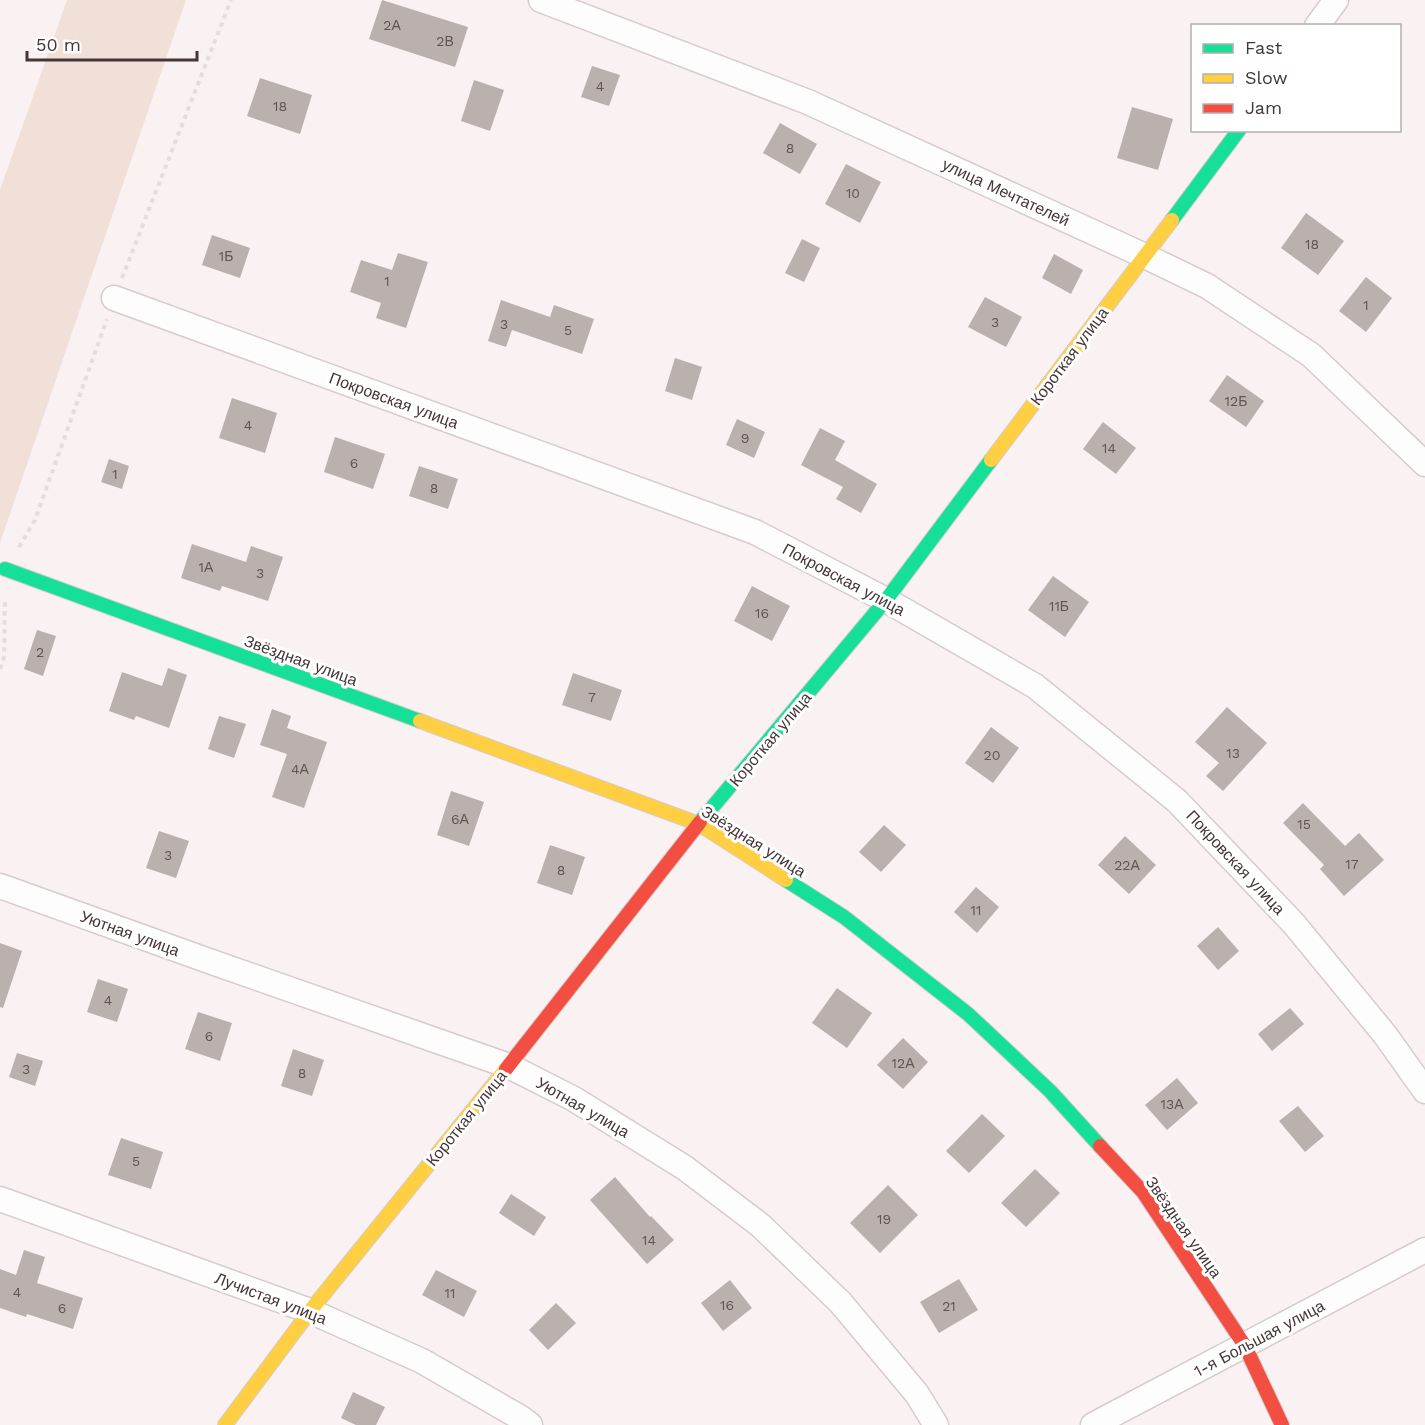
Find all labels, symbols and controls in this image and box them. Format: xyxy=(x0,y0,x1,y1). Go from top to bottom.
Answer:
house number: 2А xyxy=(383,17,401,33)
scale bar xyxy=(27,24,196,62)
legend xyxy=(1191,24,1401,132)
house number: 2В xyxy=(436,33,454,49)
text: 50 m xyxy=(36,34,81,55)
text: Fast xyxy=(1245,37,1283,58)
text: Slow xyxy=(1245,67,1288,88)
house number: 4 xyxy=(596,78,604,94)
text: Jam xyxy=(1245,97,1282,118)
house number: 18 xyxy=(273,98,287,114)
house number: 8 xyxy=(786,140,794,156)
street label: улица Мечтателей xyxy=(939,155,1072,230)
house number: 10 xyxy=(846,185,860,201)
house number: 18 xyxy=(1305,236,1319,252)
house number: 1Б xyxy=(219,248,233,264)
house number: 1 xyxy=(384,273,390,289)
house number: 1 xyxy=(1363,297,1369,313)
street label: Короткая улица xyxy=(1026,304,1112,409)
house number: 3 xyxy=(991,314,999,330)
house number: 3 xyxy=(500,316,508,332)
house number: 5 xyxy=(564,322,572,338)
street label: Покровская улица xyxy=(327,368,461,433)
house number: 12Б xyxy=(1225,393,1247,409)
house number: 4 xyxy=(244,417,252,433)
house number: 9 xyxy=(741,430,749,446)
house number: 14 xyxy=(1102,440,1116,456)
house number: 6 xyxy=(350,455,358,471)
house number: 1 xyxy=(112,466,118,482)
house number: 8 xyxy=(430,480,438,496)
street label: Покровская улица xyxy=(779,539,908,620)
house number: 1А xyxy=(199,559,214,575)
house number: 3 xyxy=(256,565,264,581)
house number: 11Б xyxy=(1049,598,1069,614)
house number: 16 xyxy=(755,605,769,621)
street label: Звёздная улица xyxy=(242,631,360,690)
house number: 2 xyxy=(36,644,44,660)
street label: Короткая улица xyxy=(725,688,815,790)
house number: 7 xyxy=(588,689,596,705)
house number: 13 xyxy=(1226,745,1240,761)
house number: 20 xyxy=(984,747,1000,763)
house number: 4А xyxy=(291,761,310,777)
street label: Звёздная улица xyxy=(698,802,809,881)
street label: Покровская улица xyxy=(1182,806,1289,919)
house number: 6А xyxy=(451,811,470,827)
house number: 15 xyxy=(1297,816,1311,832)
house number: 3 xyxy=(164,847,172,863)
house number: 17 xyxy=(1345,856,1359,872)
house number: 22А xyxy=(1114,857,1140,873)
house number: 8 xyxy=(557,862,565,878)
house number: 11 xyxy=(971,902,981,918)
street label: Уютная улица xyxy=(78,907,182,960)
house number: 4 xyxy=(104,992,112,1008)
house number: 6 xyxy=(205,1028,213,1044)
house number: 12А xyxy=(892,1055,915,1071)
house number: 3 xyxy=(22,1061,30,1077)
house number: 8 xyxy=(298,1065,306,1081)
street label: Короткая улица xyxy=(422,1067,511,1170)
street label: Уютная улица xyxy=(533,1073,633,1142)
house number: 13А xyxy=(1161,1096,1184,1112)
house number: 5 xyxy=(132,1153,140,1169)
street label: Звёздная улица xyxy=(1142,1173,1226,1282)
house number: 19 xyxy=(877,1211,891,1227)
house number: 14 xyxy=(642,1232,656,1248)
street label: Лучистая улица xyxy=(212,1268,329,1329)
house number: 4 xyxy=(13,1284,21,1300)
house number: 11 xyxy=(445,1285,455,1301)
street label: 1-я Большая улица xyxy=(1191,1296,1328,1381)
house number: 16 xyxy=(720,1297,734,1313)
house number: 21 xyxy=(942,1298,956,1314)
house number: 6 xyxy=(58,1300,66,1316)

